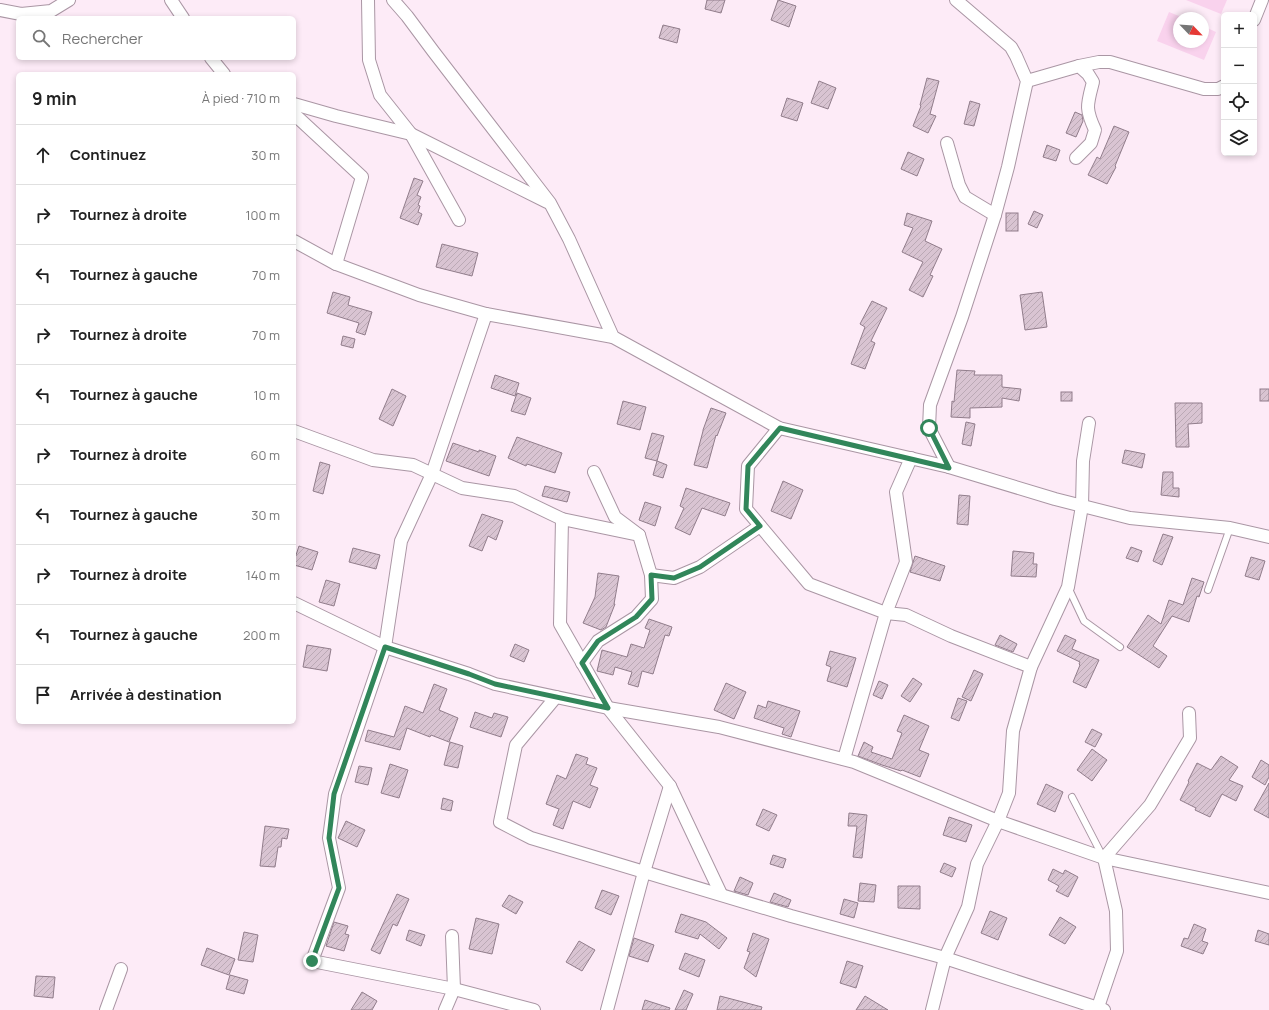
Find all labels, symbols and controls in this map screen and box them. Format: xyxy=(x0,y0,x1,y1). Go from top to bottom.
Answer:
north arrow xyxy=(1173,12,1209,48)
map controls xyxy=(1221,12,1257,156)
button: + xyxy=(1221,12,1257,48)
search box xyxy=(16,16,296,60)
icon: search xyxy=(30,27,52,49)
text: Rechercher xyxy=(62,28,143,49)
button: − xyxy=(1221,48,1257,84)
button: locate xyxy=(1221,84,1257,120)
text: 9 min xyxy=(32,87,77,110)
text: À pied · 710 m xyxy=(202,89,280,107)
button: layers xyxy=(1221,120,1257,156)
icon: ahead xyxy=(32,144,54,166)
text: Continuez xyxy=(70,144,146,165)
text: 30 m xyxy=(251,146,280,164)
icon: right xyxy=(32,204,54,226)
text: Tournez à droite xyxy=(70,204,187,225)
text: 100 m xyxy=(245,206,280,224)
icon: left xyxy=(32,264,54,286)
text: Tournez à gauche xyxy=(70,264,198,285)
text: 70 m xyxy=(252,266,280,284)
icon: right xyxy=(32,324,54,346)
text: Tournez à droite xyxy=(70,324,187,345)
text: 70 m xyxy=(252,326,280,344)
icon: left xyxy=(32,384,54,406)
text: Tournez à gauche xyxy=(70,384,198,405)
text: 10 m xyxy=(253,386,280,404)
route start xyxy=(920,419,938,437)
icon: right xyxy=(32,444,54,466)
text: Tournez à droite xyxy=(70,444,187,465)
text: 60 m xyxy=(250,446,280,464)
icon: left xyxy=(32,504,54,526)
text: Tournez à gauche xyxy=(70,504,198,525)
text: 30 m xyxy=(251,506,280,524)
icon: right xyxy=(32,564,54,586)
text: Tournez à droite xyxy=(70,564,187,585)
text: 140 m xyxy=(246,566,280,584)
icon: left xyxy=(32,624,54,646)
text: Tournez à gauche xyxy=(70,624,198,645)
text: 200 m xyxy=(243,626,280,644)
icon: arrive xyxy=(32,684,54,706)
text: Arrivée à destination xyxy=(70,684,222,705)
route end xyxy=(303,952,321,970)

